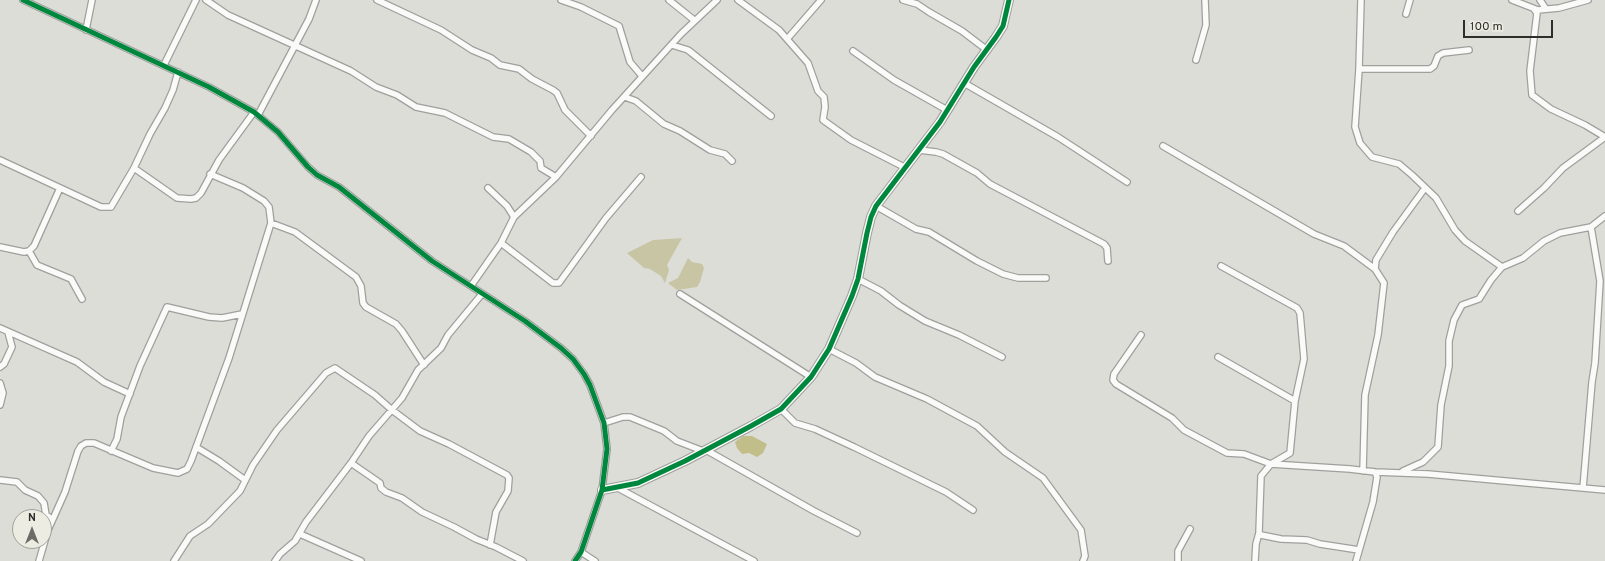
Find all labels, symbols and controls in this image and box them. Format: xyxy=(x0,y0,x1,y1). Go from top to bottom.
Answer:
scale bar xyxy=(1465,12,1555,38)
text: 100 m xyxy=(1470,19,1503,35)
north arrow xyxy=(12,509,52,549)
text: N xyxy=(28,511,36,525)

